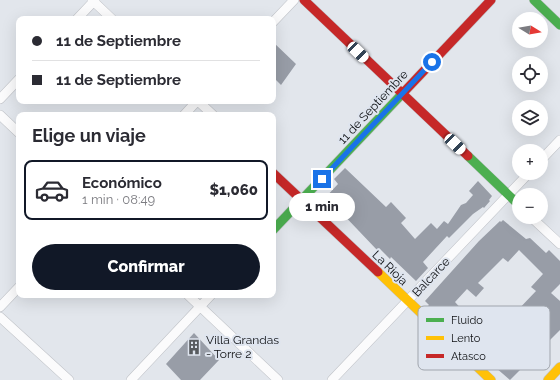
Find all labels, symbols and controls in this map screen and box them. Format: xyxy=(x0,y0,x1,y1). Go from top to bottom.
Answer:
north arrow xyxy=(512,12,548,48)
map controls xyxy=(512,12,548,224)
text: 11 de Septiembre xyxy=(56,32,181,50)
car xyxy=(345,39,371,65)
route start xyxy=(423,53,441,71)
button: locate xyxy=(512,56,548,92)
street label: 11 de Septiembre xyxy=(335,67,411,147)
text: 11 de Septiembre xyxy=(56,71,181,89)
button: layers xyxy=(512,100,548,136)
text: Elige un viaje xyxy=(32,125,146,146)
car xyxy=(442,131,468,157)
button: + xyxy=(512,144,548,180)
route end xyxy=(313,170,331,188)
icon: car xyxy=(34,172,70,208)
text: Económico xyxy=(82,174,162,192)
text: $1,060 xyxy=(209,181,258,199)
button: − xyxy=(512,188,548,224)
text: 1 min · 08:49 xyxy=(82,192,155,207)
callout: 1 min xyxy=(289,193,355,221)
text: 1 min xyxy=(305,199,339,214)
button: Confirmar xyxy=(32,244,260,290)
street label: La Rioja xyxy=(370,248,410,288)
street label: Balcarce xyxy=(409,254,453,300)
legend xyxy=(418,306,550,370)
text: Fluido xyxy=(451,314,483,327)
text: Lento xyxy=(451,332,481,345)
place label: Villa Grandas - Torre 2 xyxy=(206,333,279,361)
building icon: Villa Grandas - Torre 2 xyxy=(185,338,203,356)
text: Atasco xyxy=(451,350,486,363)

